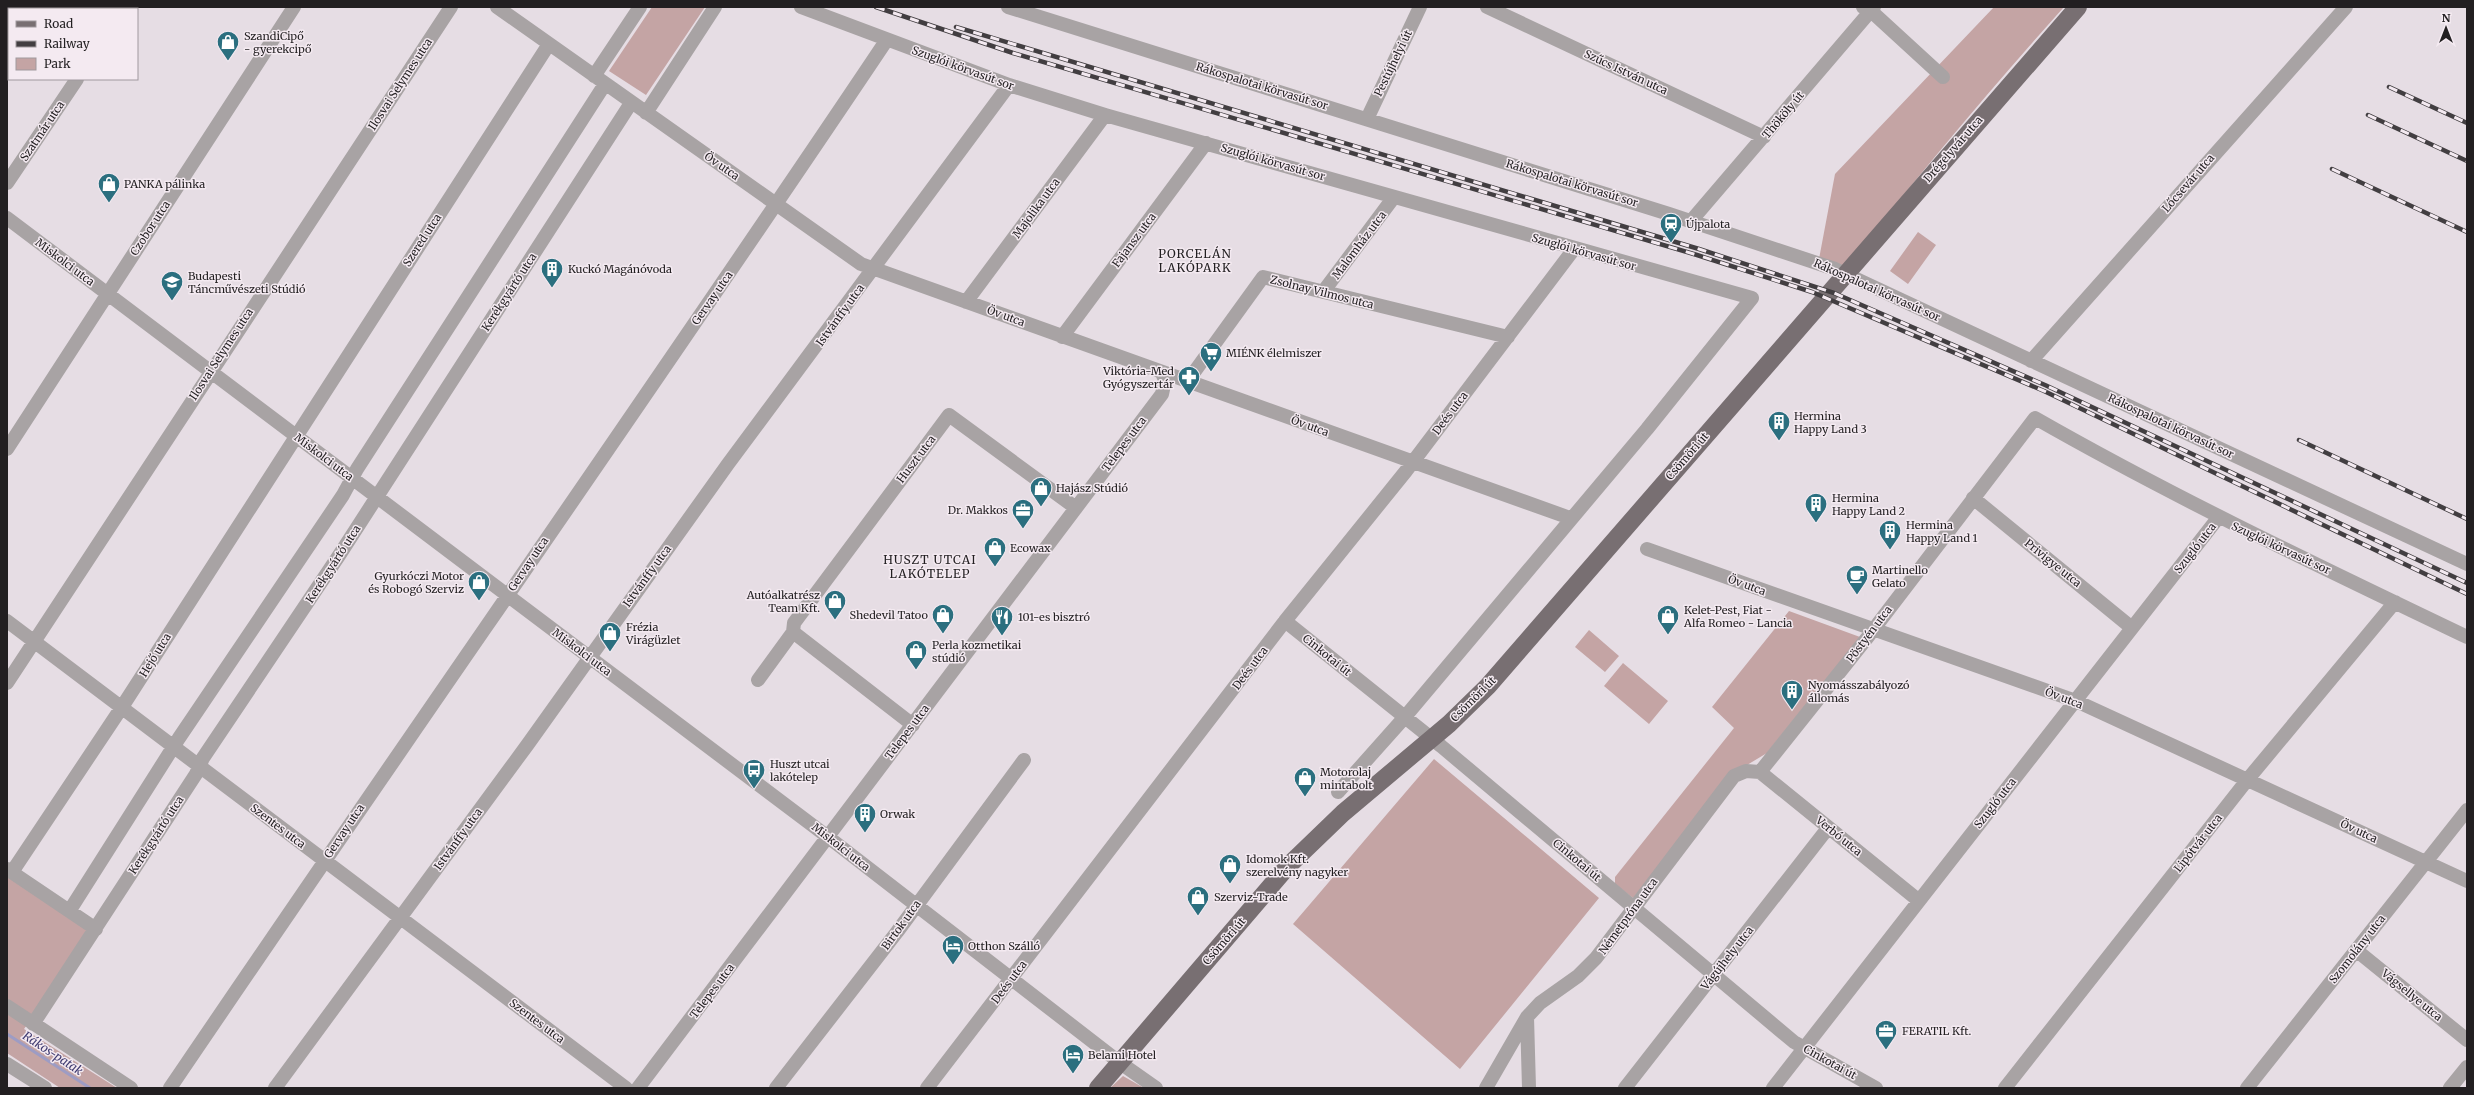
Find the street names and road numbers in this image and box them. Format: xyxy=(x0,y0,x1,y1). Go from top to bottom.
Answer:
street label: Pestújhelyi út xyxy=(1371,27,1415,98)
street label: Ilosvai Selymes utca xyxy=(365,35,435,133)
street label: Szuglói körvasút sor xyxy=(910,43,1016,93)
street label: Szűcs István utca xyxy=(1582,46,1670,98)
street label: Rákospalotai körvasút sor xyxy=(1194,59,1330,113)
street label: Thököly út xyxy=(1759,88,1807,142)
street label: Szatmár utca xyxy=(17,98,67,164)
street label: Drégelyvár utca xyxy=(1921,113,1986,185)
street label: Szuglói körvasút sor xyxy=(1219,140,1327,184)
street label: Öv utca xyxy=(702,149,742,183)
street label: Lőcsevár utca xyxy=(2159,151,2217,215)
street label: Rákospalotai körvasút sor xyxy=(1504,156,1640,210)
street label: Majolika utca xyxy=(1009,175,1063,241)
street label: Czobor utca xyxy=(127,198,173,258)
street label: Malomház utca xyxy=(1329,208,1389,282)
street label: Fajansz utca xyxy=(1109,210,1159,270)
street label: Szered utca xyxy=(400,211,444,269)
street label: Szuglói körvasút sor xyxy=(1530,230,1638,274)
street label: Miskolci utca xyxy=(33,235,97,289)
street label: Kerékgyártó utca xyxy=(479,250,539,334)
street label: Rákospalotai körvasút sor xyxy=(1811,256,1943,324)
street label: Gervay utca xyxy=(688,268,736,328)
street label: Zsolnay Vilmos utca xyxy=(1269,272,1375,312)
street label: Istvánffy utca xyxy=(813,281,867,349)
street label: Öv utca xyxy=(985,303,1027,329)
street label: Ilosvai Selymes utca xyxy=(186,305,256,403)
street label: Deés utca xyxy=(1429,389,1471,437)
street label: Rákospalotai körvasút sor xyxy=(2106,391,2236,461)
street label: Öv utca xyxy=(1289,413,1331,439)
street label: Telepes utca xyxy=(1099,414,1149,474)
street label: Csömöri út xyxy=(1663,429,1712,483)
street label: Miskolci utca xyxy=(292,430,356,484)
street label: Huszt utca xyxy=(894,432,939,486)
street label: Szuglói körvasút sor xyxy=(2229,519,2333,577)
street label: Szugló utca xyxy=(2171,520,2219,576)
street label: Kerékgyártó utca xyxy=(303,522,363,606)
street label: Gervay utca xyxy=(505,534,551,594)
street label: Privigye utca xyxy=(2022,536,2084,590)
street label: Istvánffy utca xyxy=(620,542,674,610)
street label: Öv utca xyxy=(1726,572,1768,598)
street label: Pöstyén utca xyxy=(1843,603,1895,665)
street label: Miskolci utca xyxy=(550,625,614,679)
street label: Hejő utca xyxy=(136,630,174,679)
street label: Cinkotai út xyxy=(1300,631,1355,679)
street label: Deés utca xyxy=(1229,644,1271,692)
street label: Csömöri út xyxy=(1447,673,1499,725)
street label: Öv utca xyxy=(2043,684,2085,712)
street label: Telepes utca xyxy=(882,702,932,762)
street label: Szugló utca xyxy=(1971,775,2019,831)
street label: Kerékgyártó utca xyxy=(126,793,186,877)
street label: Szentes utca xyxy=(248,801,308,851)
street label: Gervay utca xyxy=(321,801,367,861)
street label: Istvánffy utca xyxy=(431,805,485,873)
street label: Lipótvár utca xyxy=(2171,811,2225,875)
street label: Verbó utca xyxy=(1812,812,1865,859)
street label: Öv utca xyxy=(2338,816,2380,846)
street label: Miskolci utca xyxy=(809,820,873,874)
street label: Cinkotai út xyxy=(1550,836,1604,885)
street label: Németpróna utca xyxy=(1596,875,1661,957)
street label: Birtok utca xyxy=(878,897,924,953)
street label: Szomolány utca xyxy=(2326,912,2388,986)
street label: Csömöri út xyxy=(1200,914,1249,968)
street label: Vágújhely utca xyxy=(1697,923,1756,993)
street label: Deés utca xyxy=(988,958,1030,1006)
street label: Telepes utca xyxy=(687,961,737,1021)
street label: Vágsellye utca xyxy=(2378,966,2445,1024)
street label: Szentes utca xyxy=(507,996,567,1046)
street label: Cinkotai út xyxy=(1801,1042,1860,1083)

